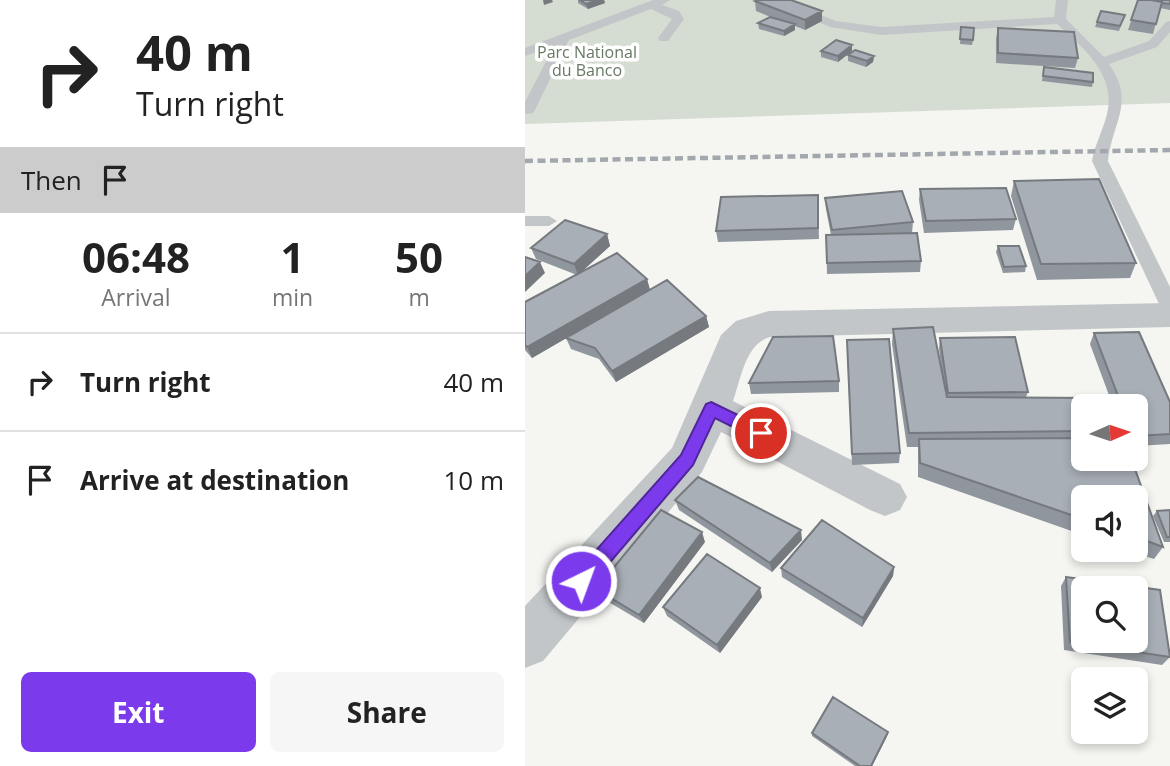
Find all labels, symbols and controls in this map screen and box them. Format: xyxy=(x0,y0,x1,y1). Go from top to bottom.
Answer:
text: 40 m xyxy=(136,19,253,85)
icon: right xyxy=(21,28,112,119)
park label: Parc National du Banco xyxy=(537,41,637,81)
text: Turn right xyxy=(136,82,284,125)
icon: arrive xyxy=(96,161,134,199)
text: Then xyxy=(21,162,82,198)
text: 06:48 xyxy=(82,228,190,285)
text: 1 xyxy=(280,228,305,285)
text: 50 xyxy=(395,228,443,285)
text: Arrival xyxy=(101,281,171,313)
text: min xyxy=(272,281,313,313)
text: m xyxy=(408,281,430,313)
icon: right xyxy=(21,363,59,401)
text: Turn right xyxy=(80,364,211,400)
text: 40 m xyxy=(443,364,504,400)
north arrow xyxy=(1071,394,1148,471)
map controls xyxy=(1071,394,1148,744)
pin xyxy=(731,403,791,463)
icon: arrive xyxy=(742,414,780,452)
icon: arrive xyxy=(21,461,59,499)
text: Arrive at destination xyxy=(80,462,349,498)
text: 10 m xyxy=(443,462,504,498)
button: sound xyxy=(1071,485,1148,562)
position arrow xyxy=(544,544,618,618)
button: search xyxy=(1071,576,1148,653)
button: layers xyxy=(1071,667,1148,744)
button: Exit xyxy=(21,672,256,752)
button: Share xyxy=(270,672,504,752)

